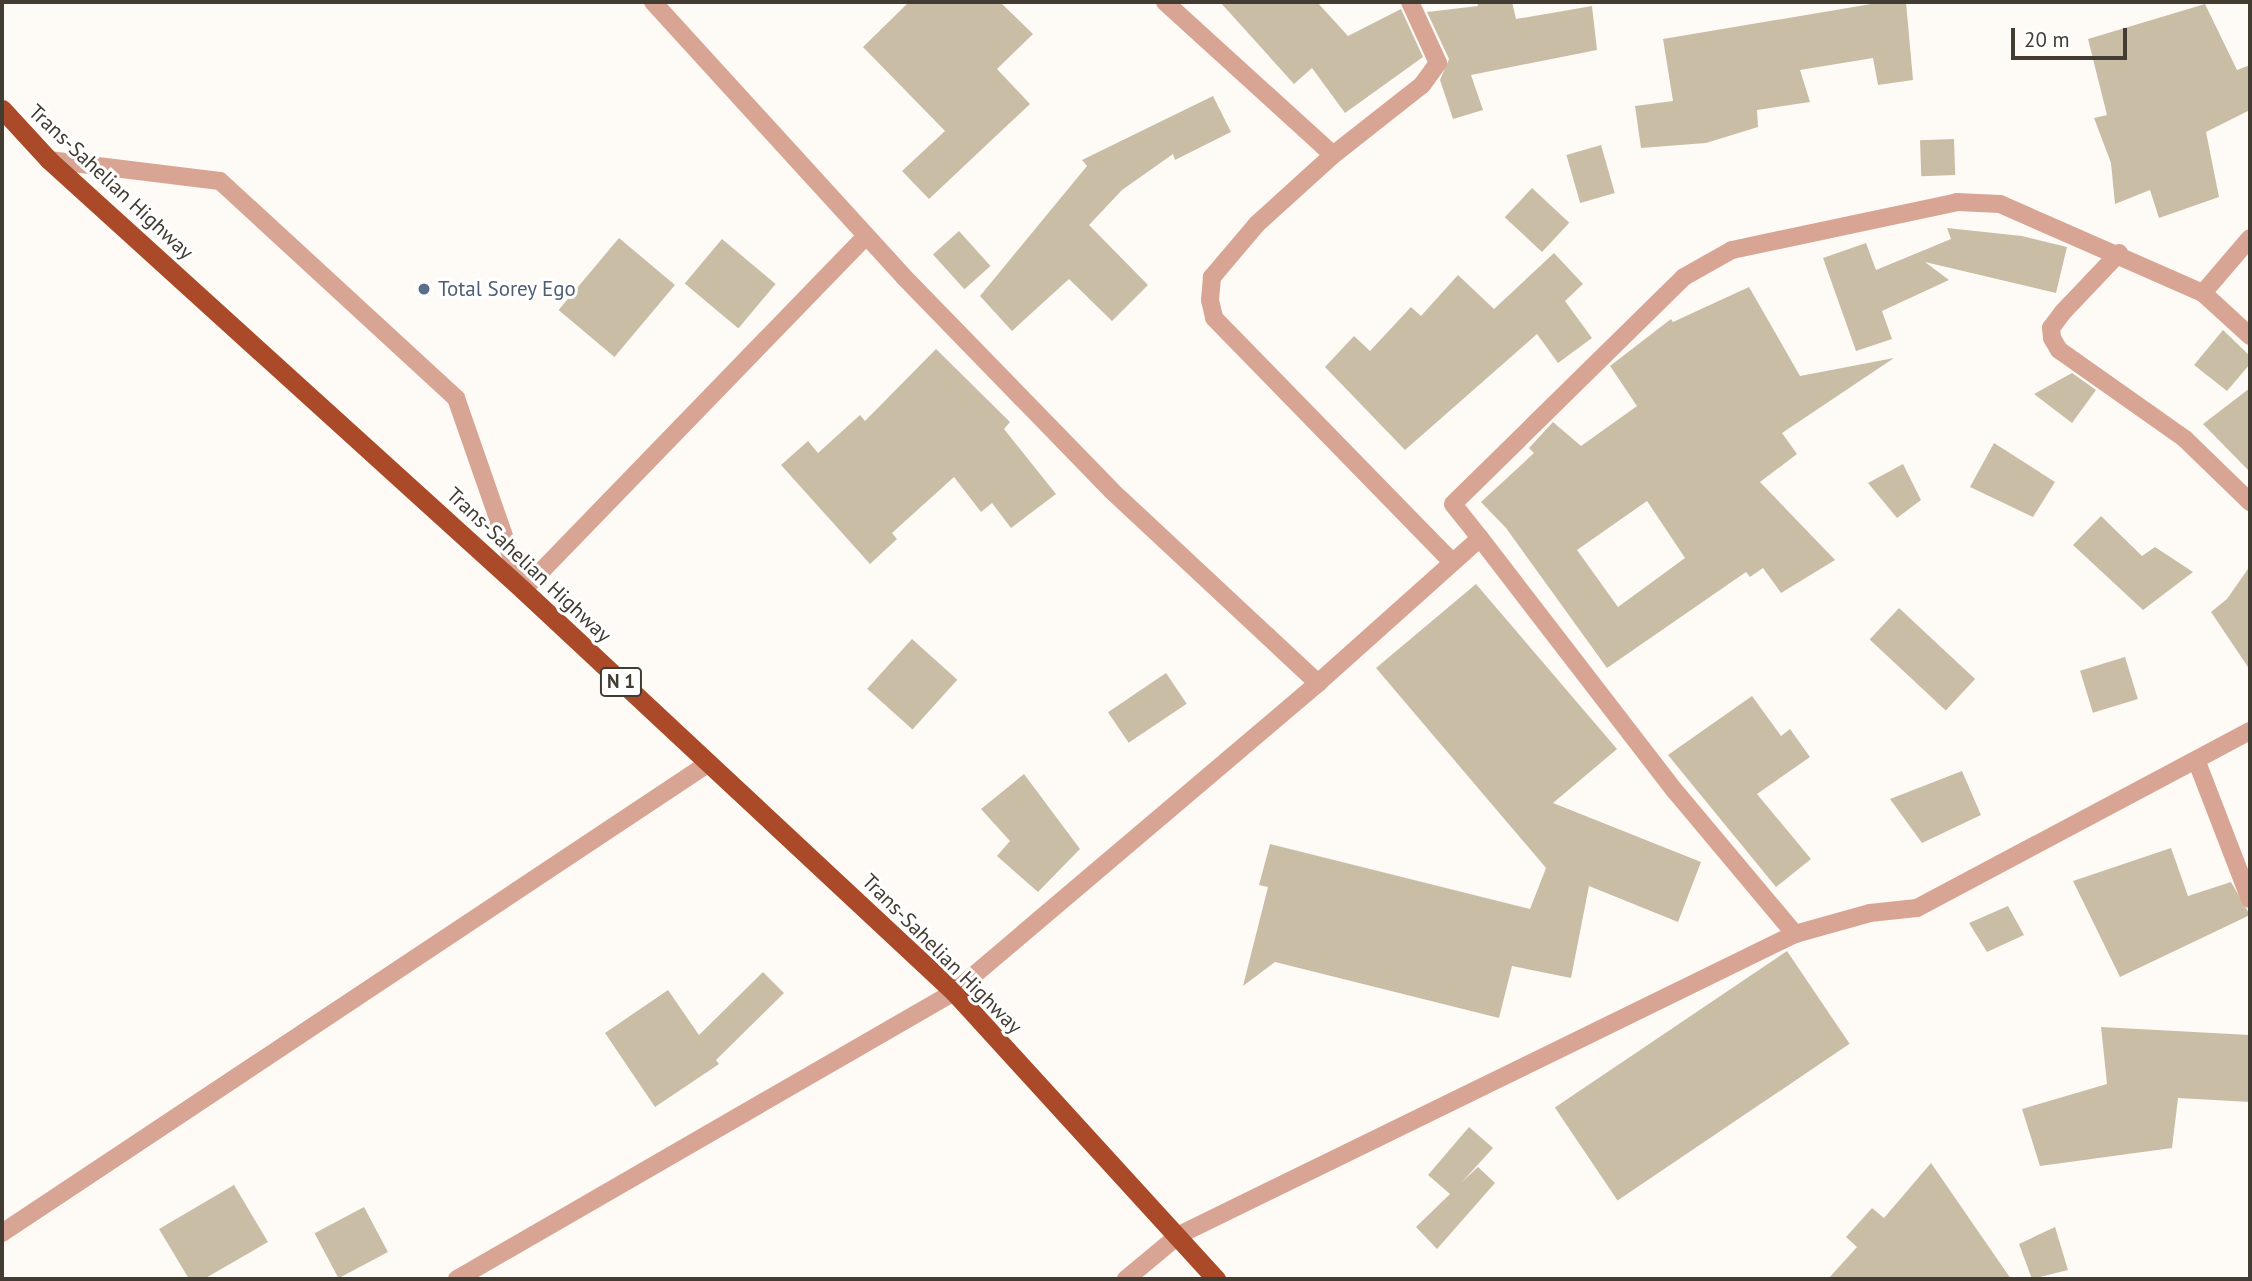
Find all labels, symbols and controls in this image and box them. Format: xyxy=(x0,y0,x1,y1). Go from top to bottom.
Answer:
scale bar xyxy=(2014,14,2130,58)
text: 20 m xyxy=(2024,26,2070,53)
street label: Trans-Sahelian Highway xyxy=(23,99,199,265)
place label: Total Sorey Ego xyxy=(438,276,576,302)
marker: Total Sorey Ego xyxy=(416,281,432,297)
street label: Trans-Sahelian Highway xyxy=(441,482,617,648)
road number: N 1 xyxy=(598,666,644,698)
street label: Trans-Sahelian Highway xyxy=(857,869,1027,1039)

